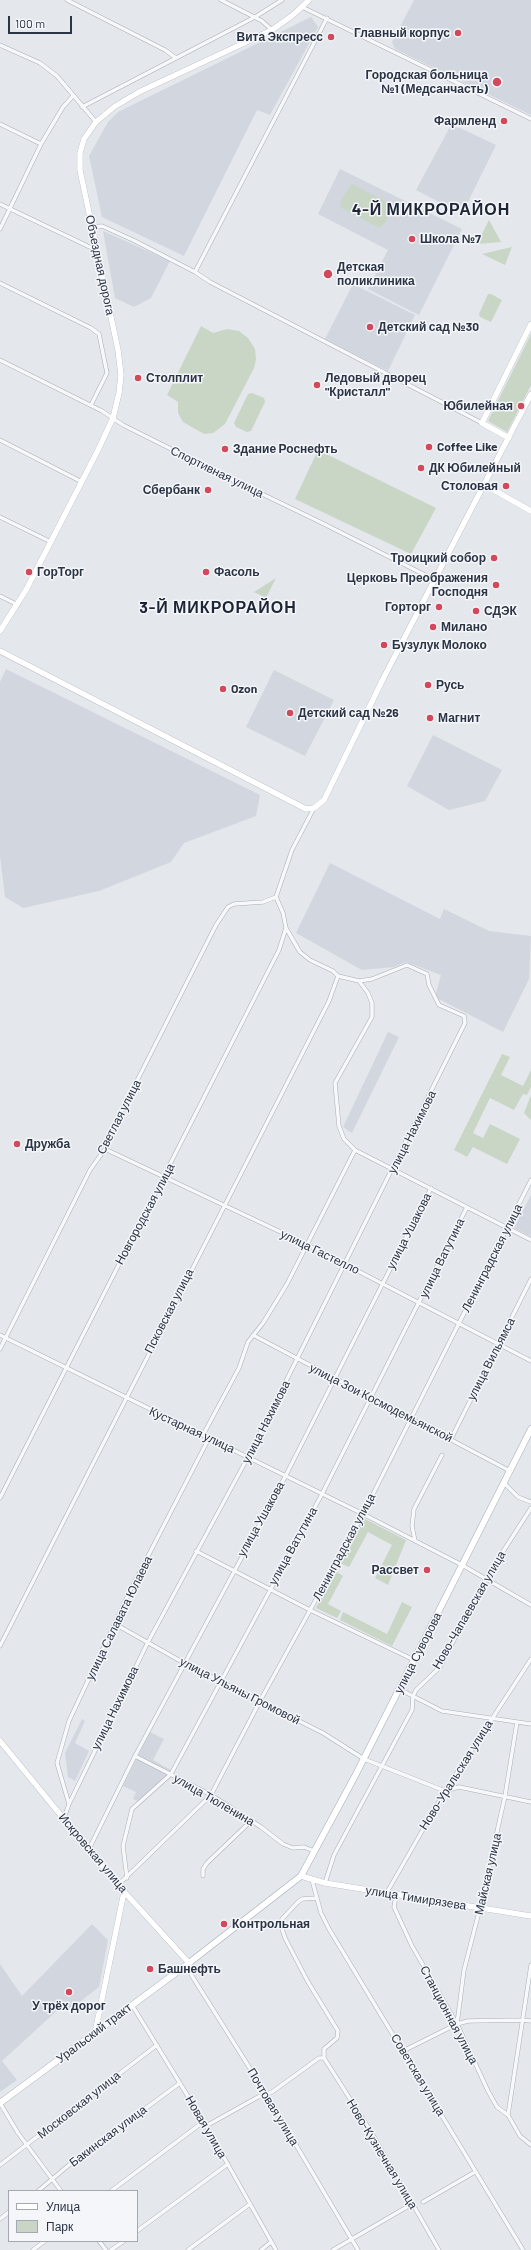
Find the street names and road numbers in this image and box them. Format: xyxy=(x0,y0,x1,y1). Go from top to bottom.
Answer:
street label: Объездная дорога xyxy=(82,214,118,316)
street label: Спортивная улица xyxy=(168,443,266,501)
street label: Светлая улица xyxy=(94,1077,144,1157)
street label: улица Нахимова xyxy=(385,1088,439,1176)
street label: Новгородская улица xyxy=(112,1161,178,1267)
street label: улица Ушакова xyxy=(384,1190,434,1272)
street label: Ленинградская улица xyxy=(459,1202,525,1314)
street label: улица Ватутина xyxy=(416,1216,468,1300)
street label: улица Гастелло xyxy=(278,1227,362,1277)
street label: Псковская улица xyxy=(141,1266,197,1356)
street label: улица Вильямса xyxy=(464,1315,518,1403)
street label: улица Зои Космодемьянской xyxy=(307,1361,455,1445)
street label: улица Нахимова xyxy=(239,1378,293,1466)
street label: Кустарная улица xyxy=(147,1404,237,1456)
street label: улица Ушакова xyxy=(234,1479,288,1559)
street label: Ленинградская улица xyxy=(310,1491,378,1603)
street label: улица Ватутина xyxy=(266,1504,320,1588)
street label: Ново-Чапаевская улица xyxy=(429,1548,509,1672)
street label: улица Салавата Юлаева xyxy=(83,1554,155,1682)
street label: улица Суворова xyxy=(391,1610,445,1696)
street label: улица Ульяны Громовой xyxy=(177,1654,303,1728)
street label: улица Нахимова xyxy=(89,1664,141,1752)
street label: Ново-Уральская улица xyxy=(416,1717,496,1833)
street label: улица Тюленина xyxy=(171,1771,257,1829)
street label: Искровская улица xyxy=(55,1810,131,1896)
street label: Майская улица xyxy=(472,1832,504,1916)
street label: улица Тимирязева xyxy=(365,1883,467,1913)
street label: Станционная улица xyxy=(417,1963,481,2067)
street label: Уральский тракт xyxy=(54,2000,134,2066)
street label: Советская улица xyxy=(388,2031,448,2119)
street label: Почтовая улица xyxy=(244,2066,302,2148)
street label: Московская улица xyxy=(35,2068,123,2142)
street label: Новая улица xyxy=(182,2093,230,2161)
street label: Ново-Кузнечная улица xyxy=(343,2096,421,2212)
street label: Бакинская улица xyxy=(66,2102,150,2170)

